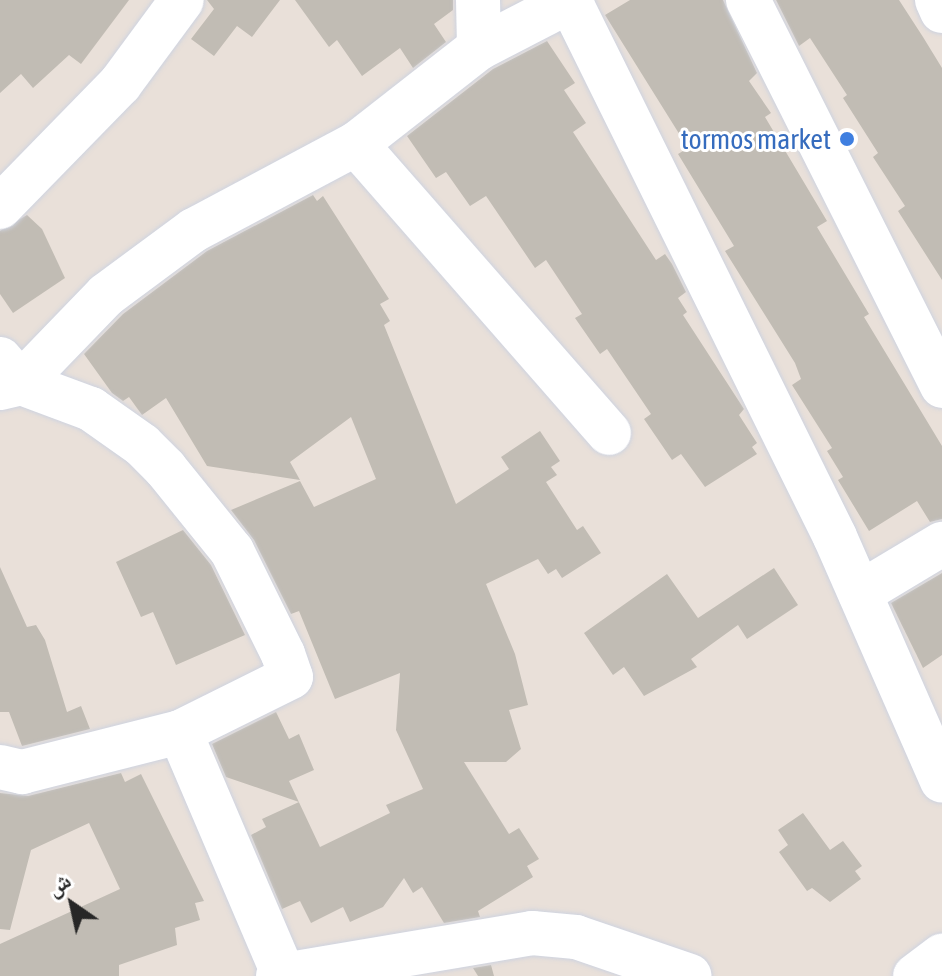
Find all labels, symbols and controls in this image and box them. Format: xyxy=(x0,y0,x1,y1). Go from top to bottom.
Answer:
place label: tormos market xyxy=(681,122,831,156)
marker: tormos market xyxy=(838,130,856,148)
north arrow xyxy=(32,864,112,944)
text: ش xyxy=(42,867,76,901)

